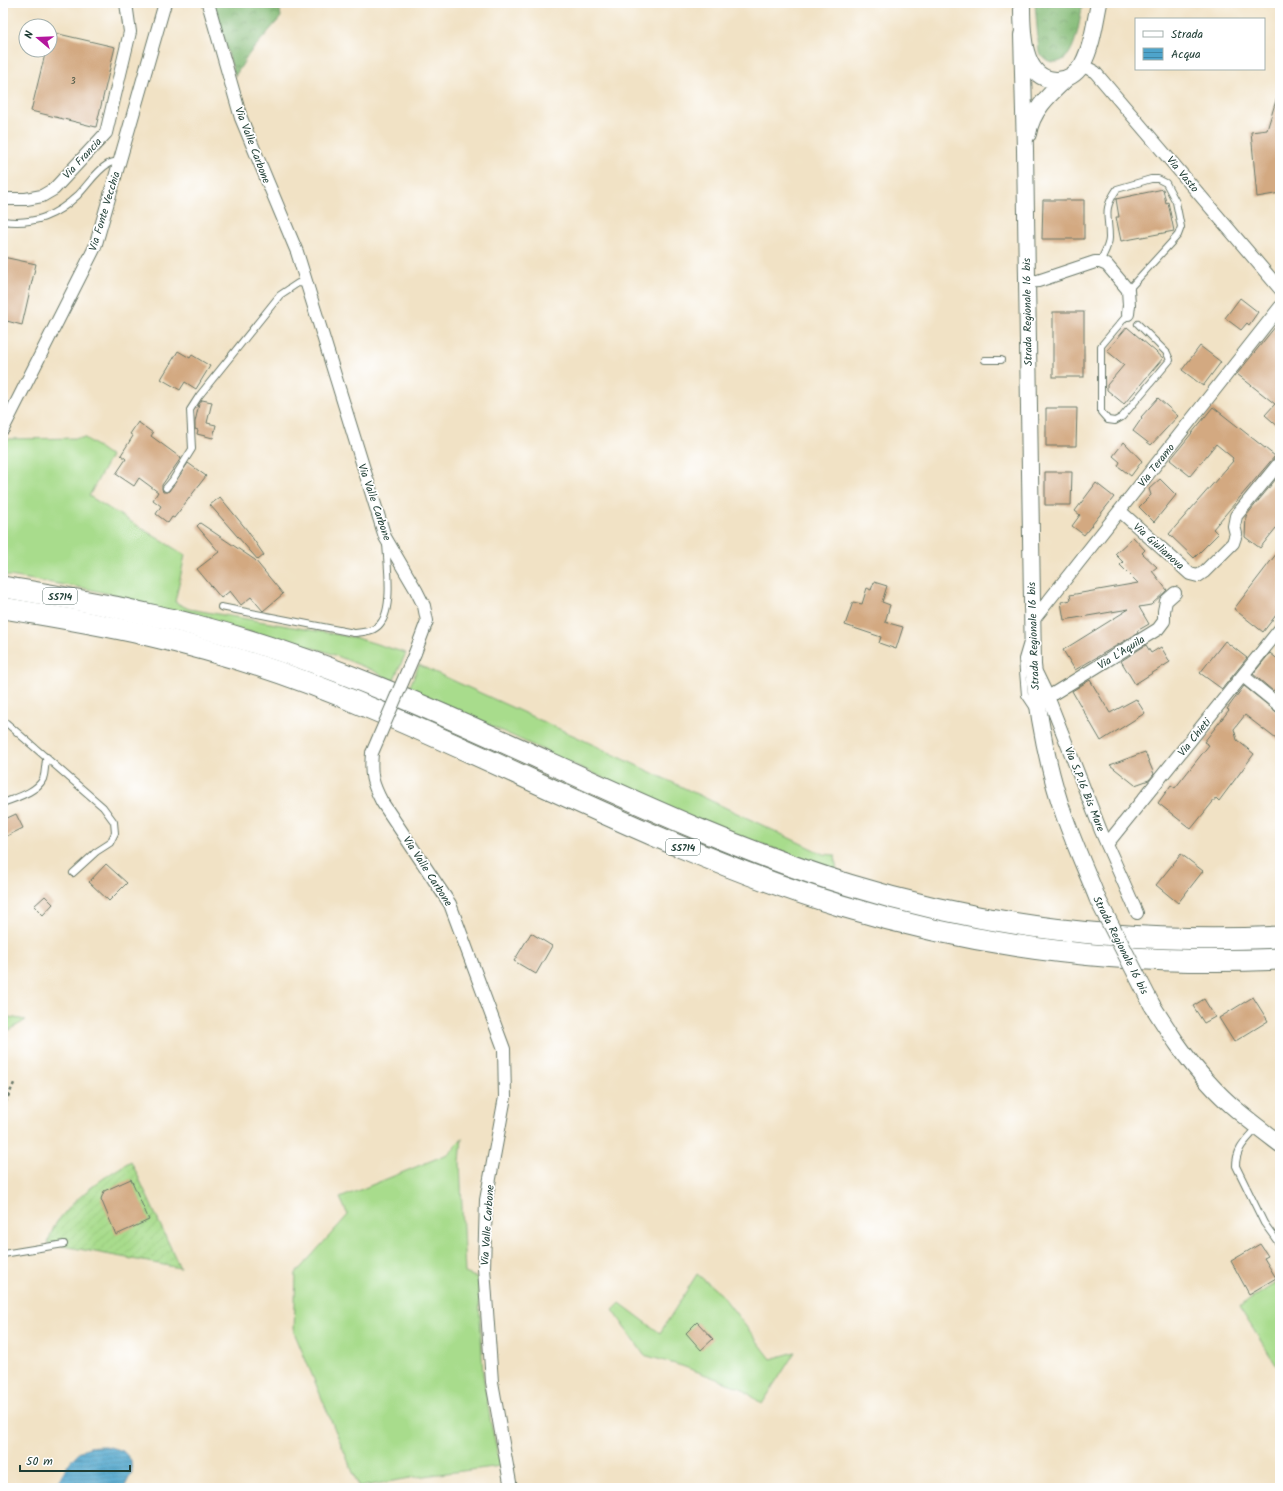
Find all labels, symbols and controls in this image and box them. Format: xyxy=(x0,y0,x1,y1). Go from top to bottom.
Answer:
north arrow xyxy=(18,18,58,58)
legend xyxy=(1135,18,1265,70)
text: Strada xyxy=(1171,25,1204,44)
text: N xyxy=(20,29,39,41)
text: Acqua xyxy=(1171,45,1201,64)
house number: 3 xyxy=(70,74,76,89)
street label: Via Valle Carbone xyxy=(229,104,275,186)
street label: Via Francia xyxy=(59,134,107,184)
street label: Via Vasto xyxy=(1162,152,1203,197)
street label: Via Fonte Vecchia xyxy=(84,169,126,253)
street label: Strada Regionale 16 bis xyxy=(1018,257,1038,366)
street label: Via Teramo xyxy=(1134,440,1180,491)
street label: Via Valle Carbone xyxy=(352,461,396,543)
street label: Via Giulianova xyxy=(1129,519,1188,575)
street label: Strada Regionale 16 bis xyxy=(1023,581,1045,690)
road number: SS714 xyxy=(43,588,77,604)
street label: Via L'Aquila xyxy=(1094,631,1149,675)
street label: Via Chieti xyxy=(1174,714,1216,761)
street label: Via S.P.16 Bis Mare xyxy=(1059,744,1109,835)
street label: Via Valle Carbone xyxy=(398,833,457,910)
road number: SS714 xyxy=(666,839,700,855)
street label: Strada Regionale 16 bis xyxy=(1088,893,1153,998)
street label: Via Valle Carbone xyxy=(476,1184,500,1266)
scale bar xyxy=(20,1447,130,1473)
text: 50 m xyxy=(26,1452,53,1471)

